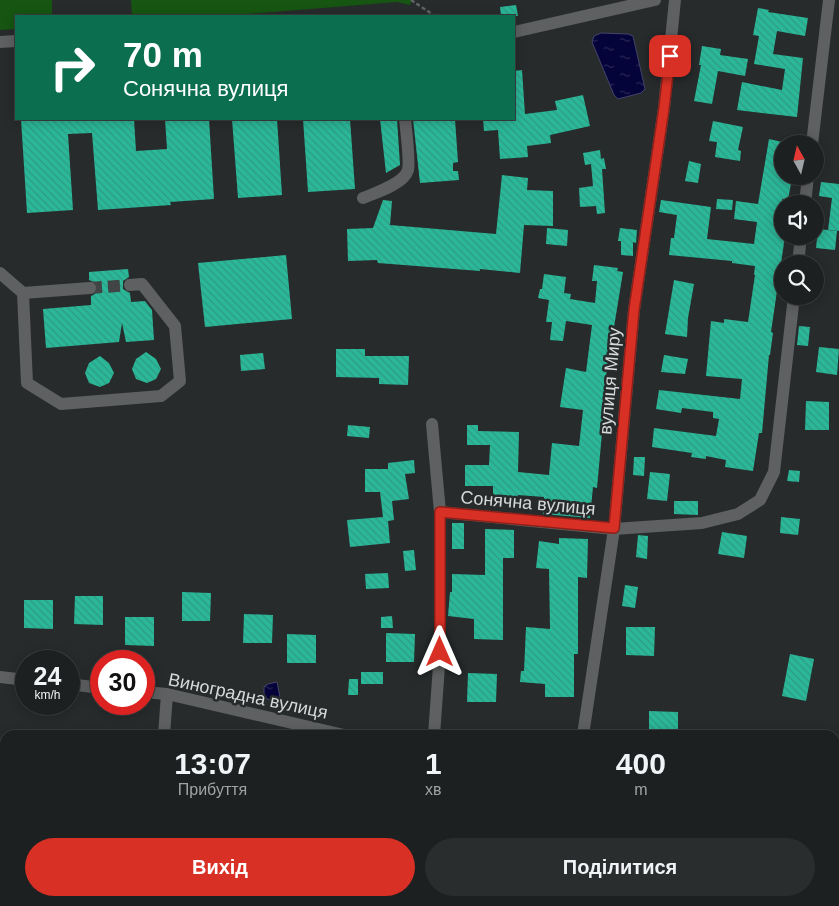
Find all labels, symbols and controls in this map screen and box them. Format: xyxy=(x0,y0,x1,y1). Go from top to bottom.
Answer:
icon: right xyxy=(40,35,105,100)
text: 70 m xyxy=(123,35,203,74)
pin xyxy=(649,35,691,77)
icon: arrive xyxy=(656,42,684,70)
text: Сонячна вулиця xyxy=(123,76,289,101)
north arrow xyxy=(774,135,824,185)
map controls xyxy=(774,135,824,305)
button: sound xyxy=(774,195,824,245)
button: search xyxy=(774,255,824,305)
street label: вулиця Миру xyxy=(595,327,625,435)
street label: Сонячна вулиця xyxy=(460,487,596,519)
position arrow xyxy=(413,625,465,677)
speed limit sign: 30 xyxy=(90,650,155,715)
text: 24 xyxy=(34,662,61,690)
street label: Виноградна вулиця xyxy=(166,669,330,723)
text: km/h xyxy=(34,688,61,702)
text: 13:07 xyxy=(174,747,251,780)
text: 1 xyxy=(425,747,442,780)
text: 400 xyxy=(616,747,666,780)
text: Прибуття xyxy=(178,781,247,798)
text: хв xyxy=(425,781,442,798)
text: m xyxy=(634,781,647,798)
button: Вихід xyxy=(25,838,415,896)
button: Поділитися xyxy=(425,838,815,896)

